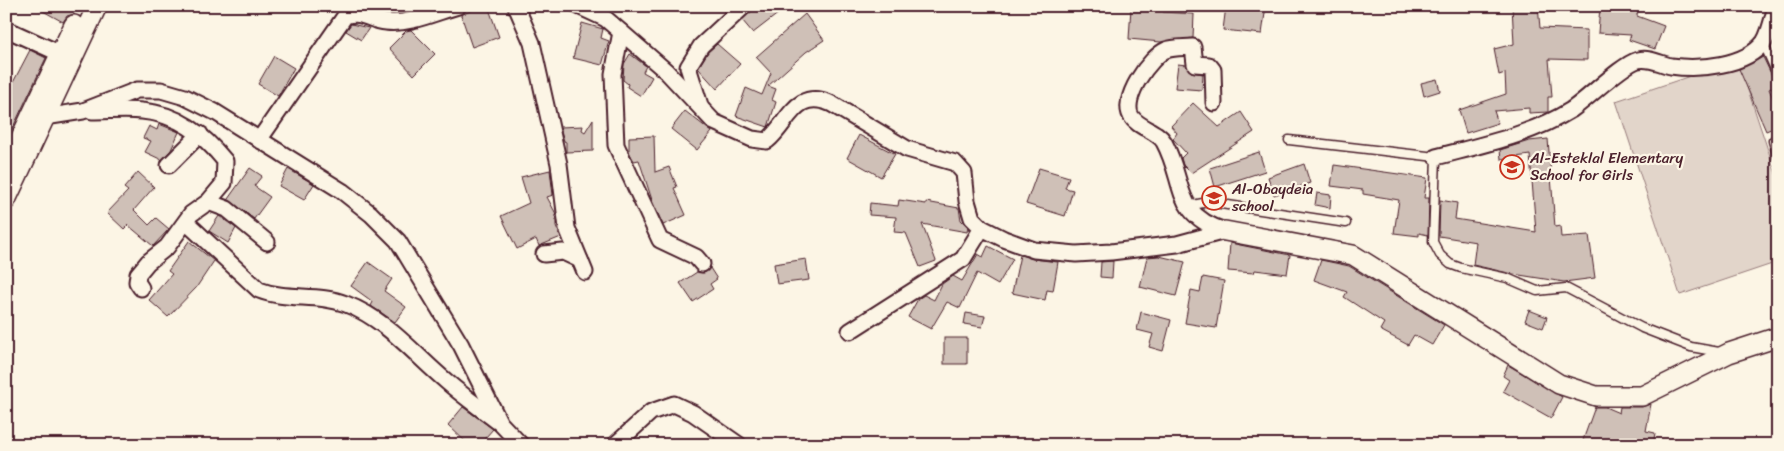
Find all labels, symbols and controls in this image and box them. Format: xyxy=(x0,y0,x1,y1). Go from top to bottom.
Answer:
place label: Al-Esteklal Elementary School for Girls xyxy=(1529,145,1683,188)
school or university icon: Al-Esteklal Elementary School for Girls xyxy=(1499,154,1525,180)
place label: Al-Obaydeia school xyxy=(1231,176,1314,219)
school or university icon: Al-Obaydeia school xyxy=(1201,185,1227,211)

